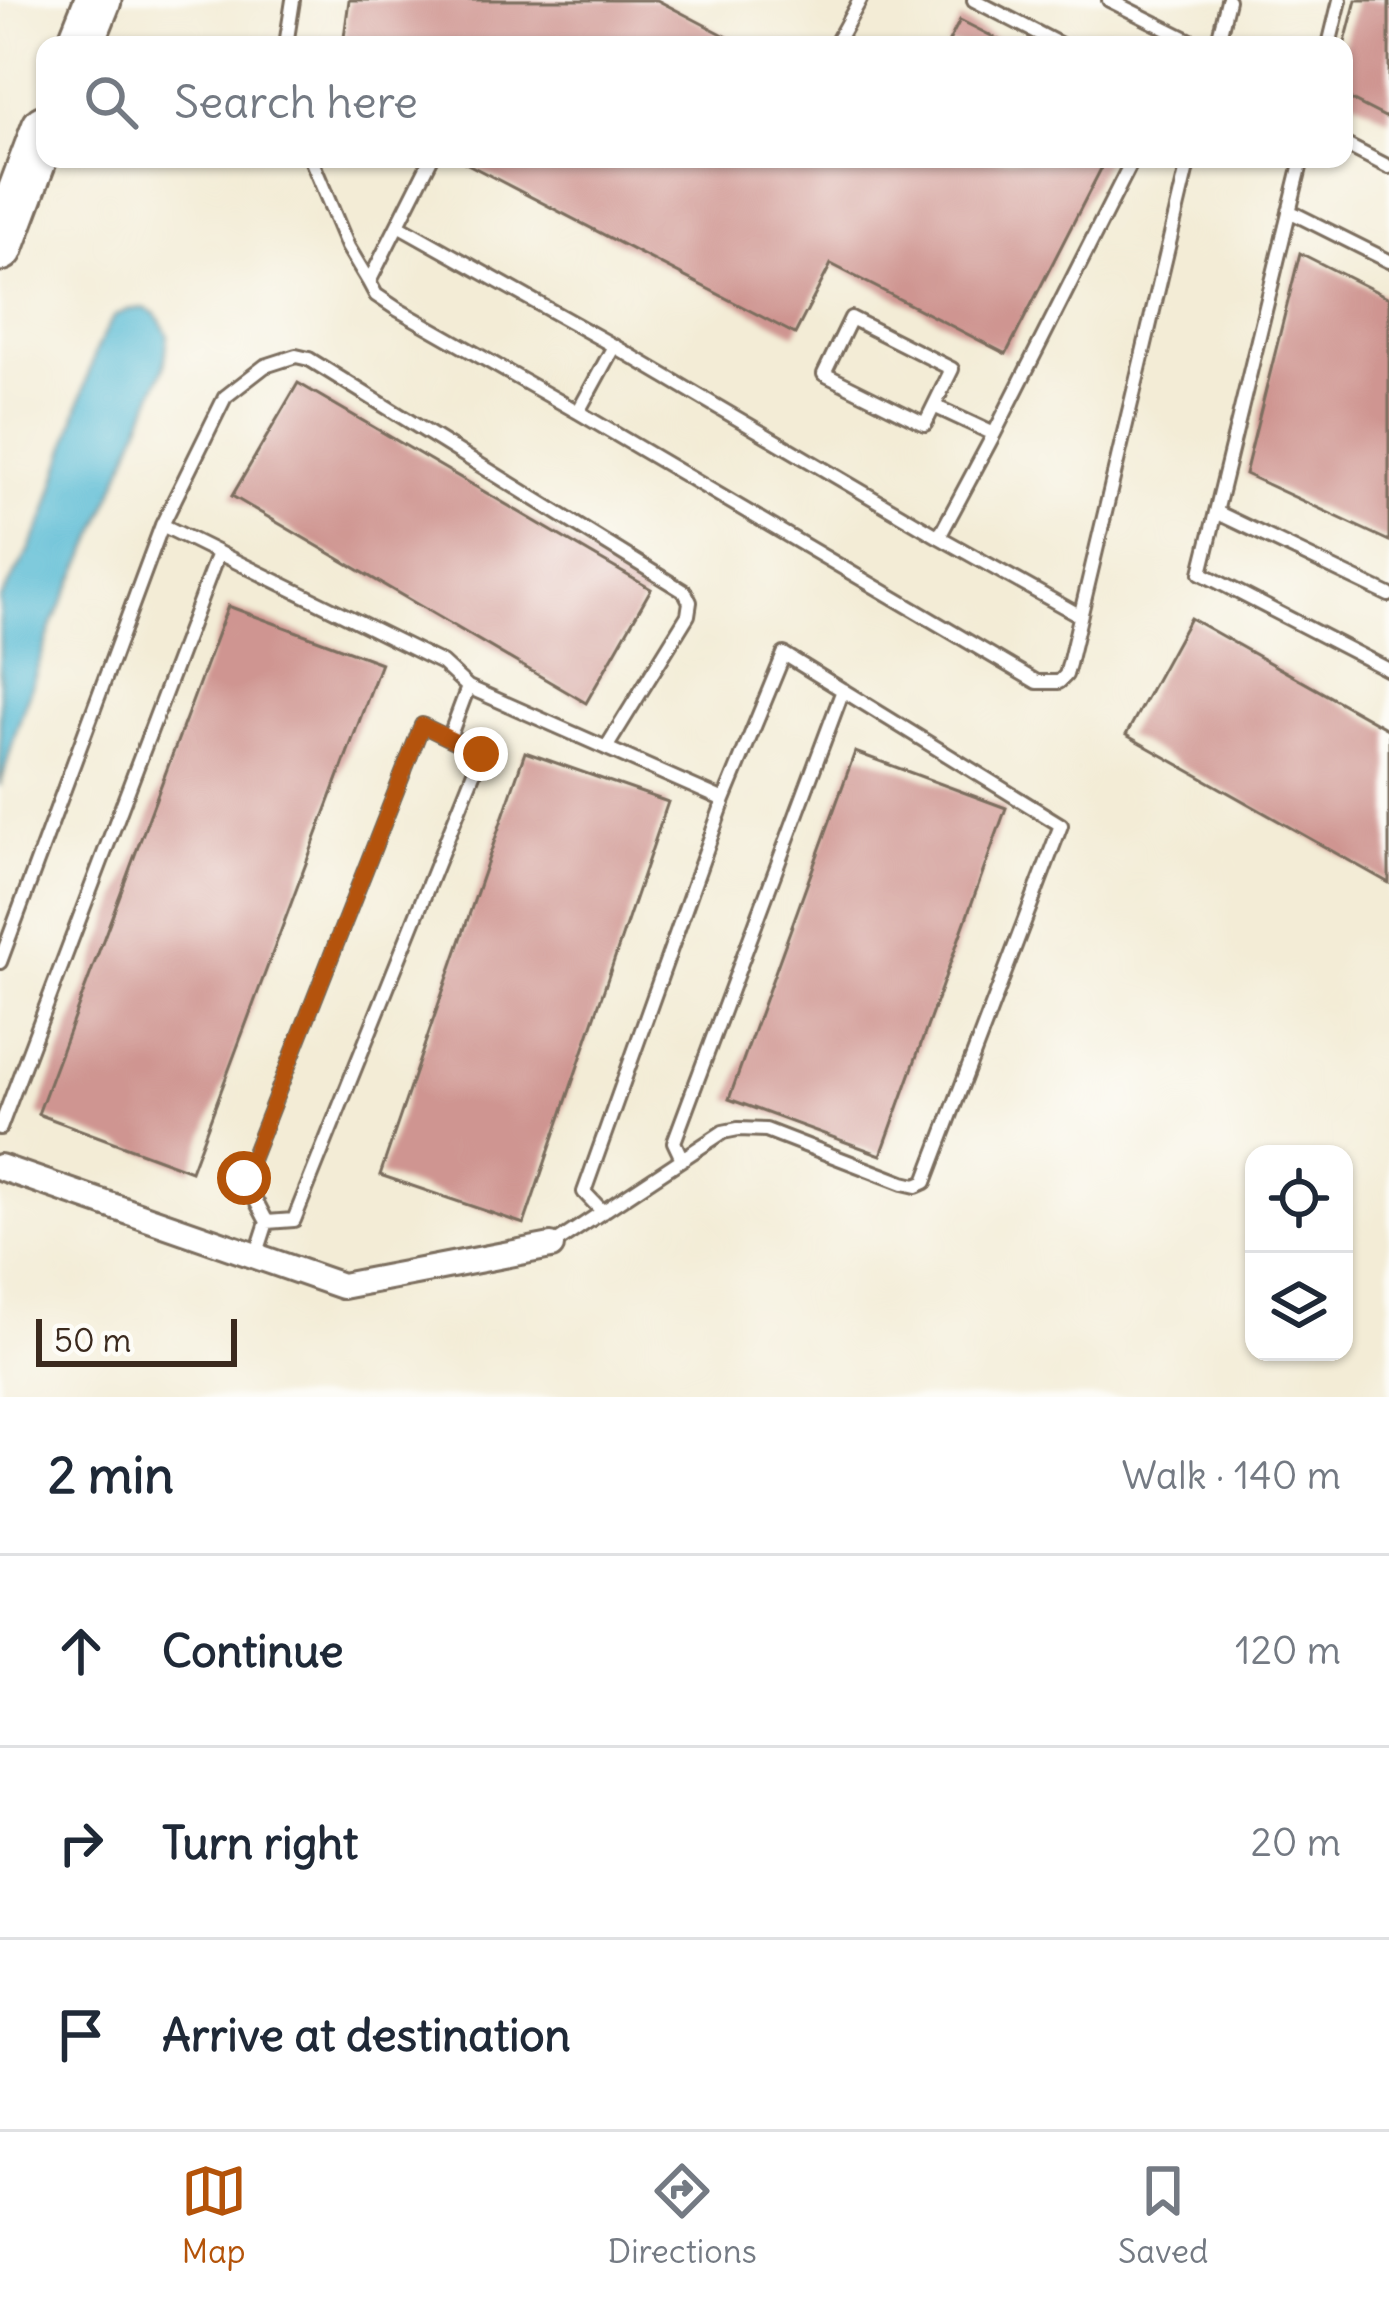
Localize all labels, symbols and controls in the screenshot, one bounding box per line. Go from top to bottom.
search box [36,36,1353,168]
icon: search [78,69,144,135]
text: Search here [174,74,418,130]
route end [454,727,508,781]
map controls [1245,1145,1353,1361]
button: locate [1245,1145,1353,1253]
route start [217,1151,271,1205]
button: layers [1245,1253,1353,1361]
scale bar [36,1313,237,1366]
text: 50 m [54,1319,131,1361]
text: 2 min [48,1443,174,1507]
text: Walk · 140 m [1122,1451,1341,1500]
icon: ahead [48,1618,114,1684]
text: Continue [162,1623,344,1679]
text: 120 m [1235,1626,1341,1675]
icon: right [48,1810,114,1876]
text: Turn right [162,1815,358,1871]
text: 20 m [1250,1818,1341,1867]
icon: arrive [48,2002,114,2068]
text: Arrive at destination [162,2007,571,2063]
tab: Map [181,2158,247,2272]
tab: Directions [608,2158,757,2272]
tab: Saved [1118,2158,1208,2272]

